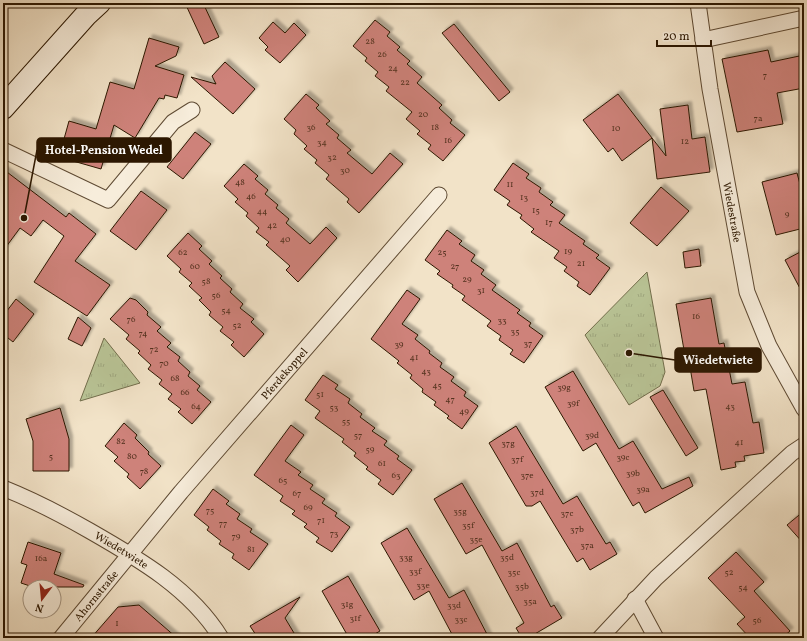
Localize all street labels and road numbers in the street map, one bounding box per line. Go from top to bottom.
street label: Wiedestraße [718,181,744,244]
street label: Pferdekoppel [258,345,312,404]
street label: Wiedetwiete [91,529,151,573]
street label: Ahornstraße [72,568,123,625]

